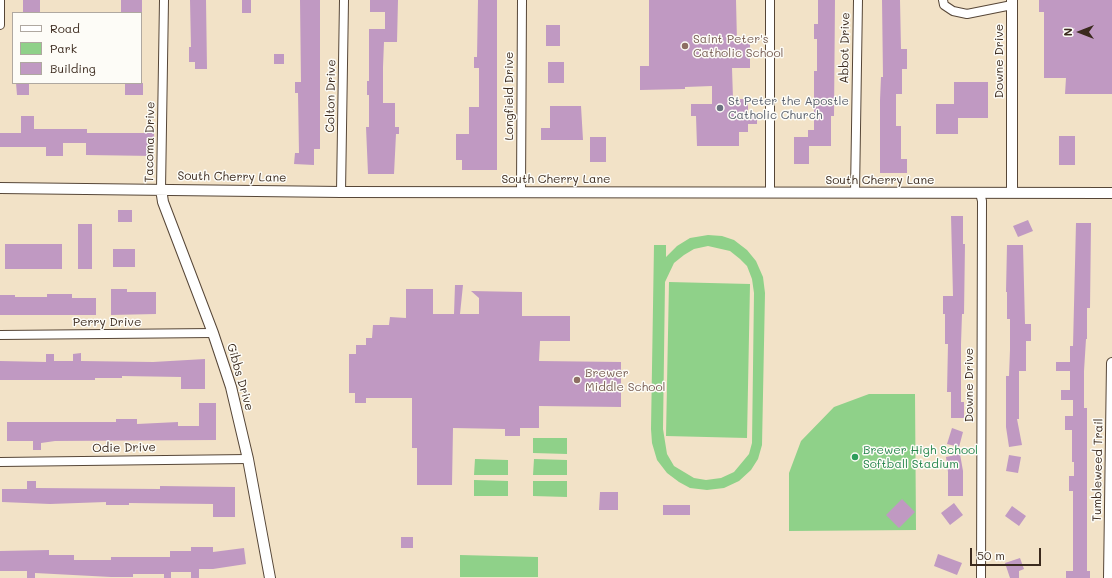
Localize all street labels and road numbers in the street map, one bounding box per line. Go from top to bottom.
street label: Abbot Drive [837,12,853,84]
street label: Downe Drive [992,24,1006,98]
street label: Longfield Drive [502,52,516,140]
street label: Colton Drive [323,59,339,133]
street label: Tacoma Drive [142,101,158,183]
street label: South Cherry Lane [177,169,287,185]
street label: South Cherry Lane [501,172,611,186]
street label: South Cherry Lane [825,173,935,187]
street label: Perry Drive [73,315,141,329]
street label: Gibbs Drive [224,342,256,412]
street label: Downe Drive [962,348,976,422]
street label: Tumbleweed Trail [1090,418,1106,522]
street label: Odie Drive [92,440,156,456]

